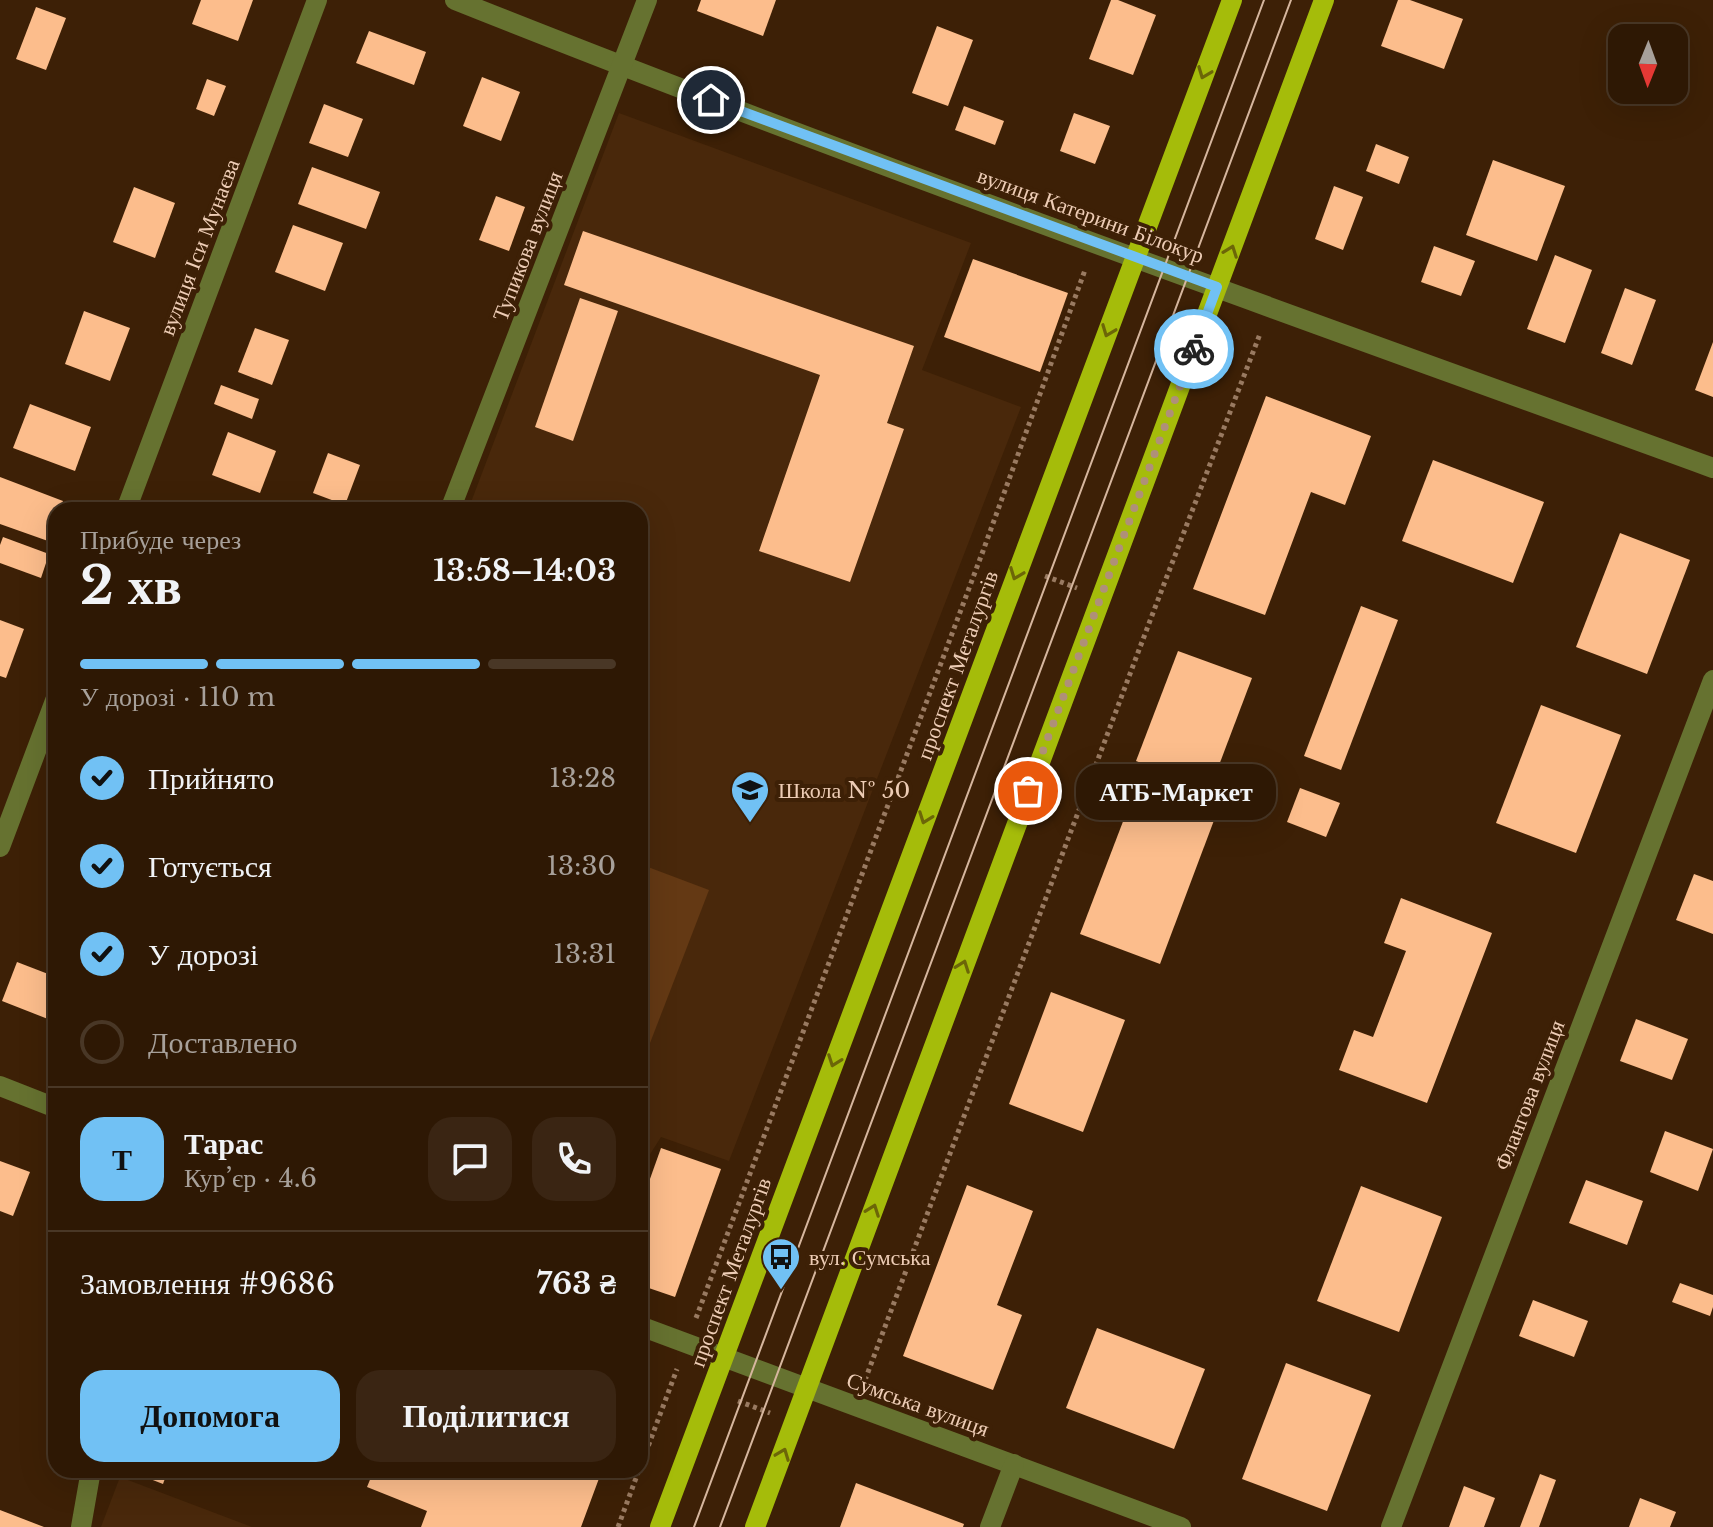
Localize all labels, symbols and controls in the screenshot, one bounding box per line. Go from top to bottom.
north arrow [1608,24,1688,104]
map controls [1608,24,1688,104]
one-way arrow [1198,65,1214,79]
pin [677,66,745,134]
icon: home [689,78,733,122]
street label: вулиця Іси Мунаєва [153,155,246,339]
street label: вулиця Катерини Білокур [974,162,1208,269]
street label: Тупикова вулиця [487,168,568,325]
one-way arrow [1221,245,1238,259]
courier [1154,309,1234,389]
one-way arrow [1101,323,1118,337]
icon: bike [1172,327,1216,371]
text: Прибуде через [80,524,241,556]
text: 13:58–14:03 [433,552,616,589]
text: 2 хв [80,554,182,618]
one-way arrow [1009,566,1026,580]
street label: проспект Металургів [911,567,1004,763]
text: У дорозі · 110 m [80,681,275,713]
icon: check [80,756,124,800]
pin [994,757,1062,825]
text: Прийнято [148,760,274,797]
text: 13:28 [549,762,616,794]
callout: АТБ-Маркет [1076,763,1276,819]
school or university icon: Школа № 50 [729,769,771,824]
icon: bag [1006,769,1050,813]
text: АТБ-Маркет [1099,776,1253,808]
place label: Школа № 50 [778,777,910,804]
one-way arrow [918,810,935,824]
icon: check [80,844,124,888]
text: Готується [148,848,272,885]
text: 13:30 [546,850,616,882]
icon: check [80,932,124,976]
text: У дорозі [148,936,258,973]
text: 13:31 [553,938,616,970]
one-way arrow [954,960,970,974]
street label: Флангова вулиця [1488,1016,1571,1174]
text: Доставлено [148,1024,297,1061]
one-way arrow [827,1054,844,1068]
button: chat [428,1117,512,1201]
button: phone [532,1117,616,1201]
text: Тарас [184,1125,263,1162]
text: Т [112,1141,132,1178]
text: Кур’єр · 4.6 [184,1162,317,1194]
street label: проспект Металургів [684,1174,777,1370]
one-way arrow [863,1204,880,1218]
bus stop icon: вул. Сумська [760,1236,802,1291]
place label: вул. Сумська [809,1244,931,1271]
text: Замовлення #9686 [80,1265,335,1302]
text: 763 ₴ [537,1265,616,1302]
street label: Сумська вулиця [843,1366,993,1443]
button: Допомога [80,1370,340,1462]
button: Поділитися [356,1370,616,1462]
one-way arrow [773,1448,790,1462]

